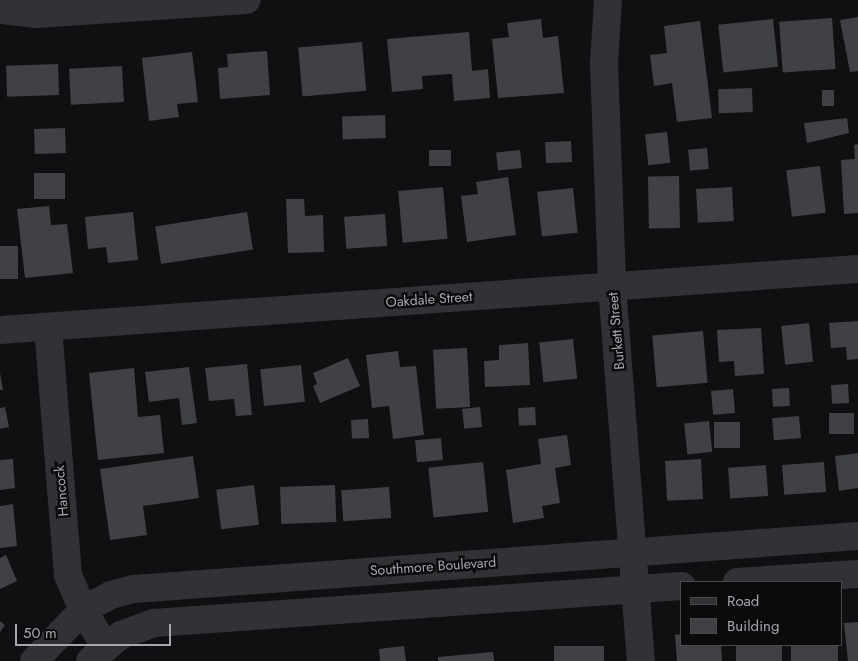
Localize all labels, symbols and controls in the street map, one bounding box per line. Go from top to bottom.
street label: Oakdale Street [385,288,473,310]
street label: Burkett Street [604,292,628,370]
street label: Hancock [50,465,72,517]
street label: Southmore Boulevard [369,553,497,579]
legend [680,581,843,646]
text: Road [727,590,759,612]
scale bar [18,614,174,646]
text: Building [727,615,779,637]
text: 50 m [23,622,57,644]

